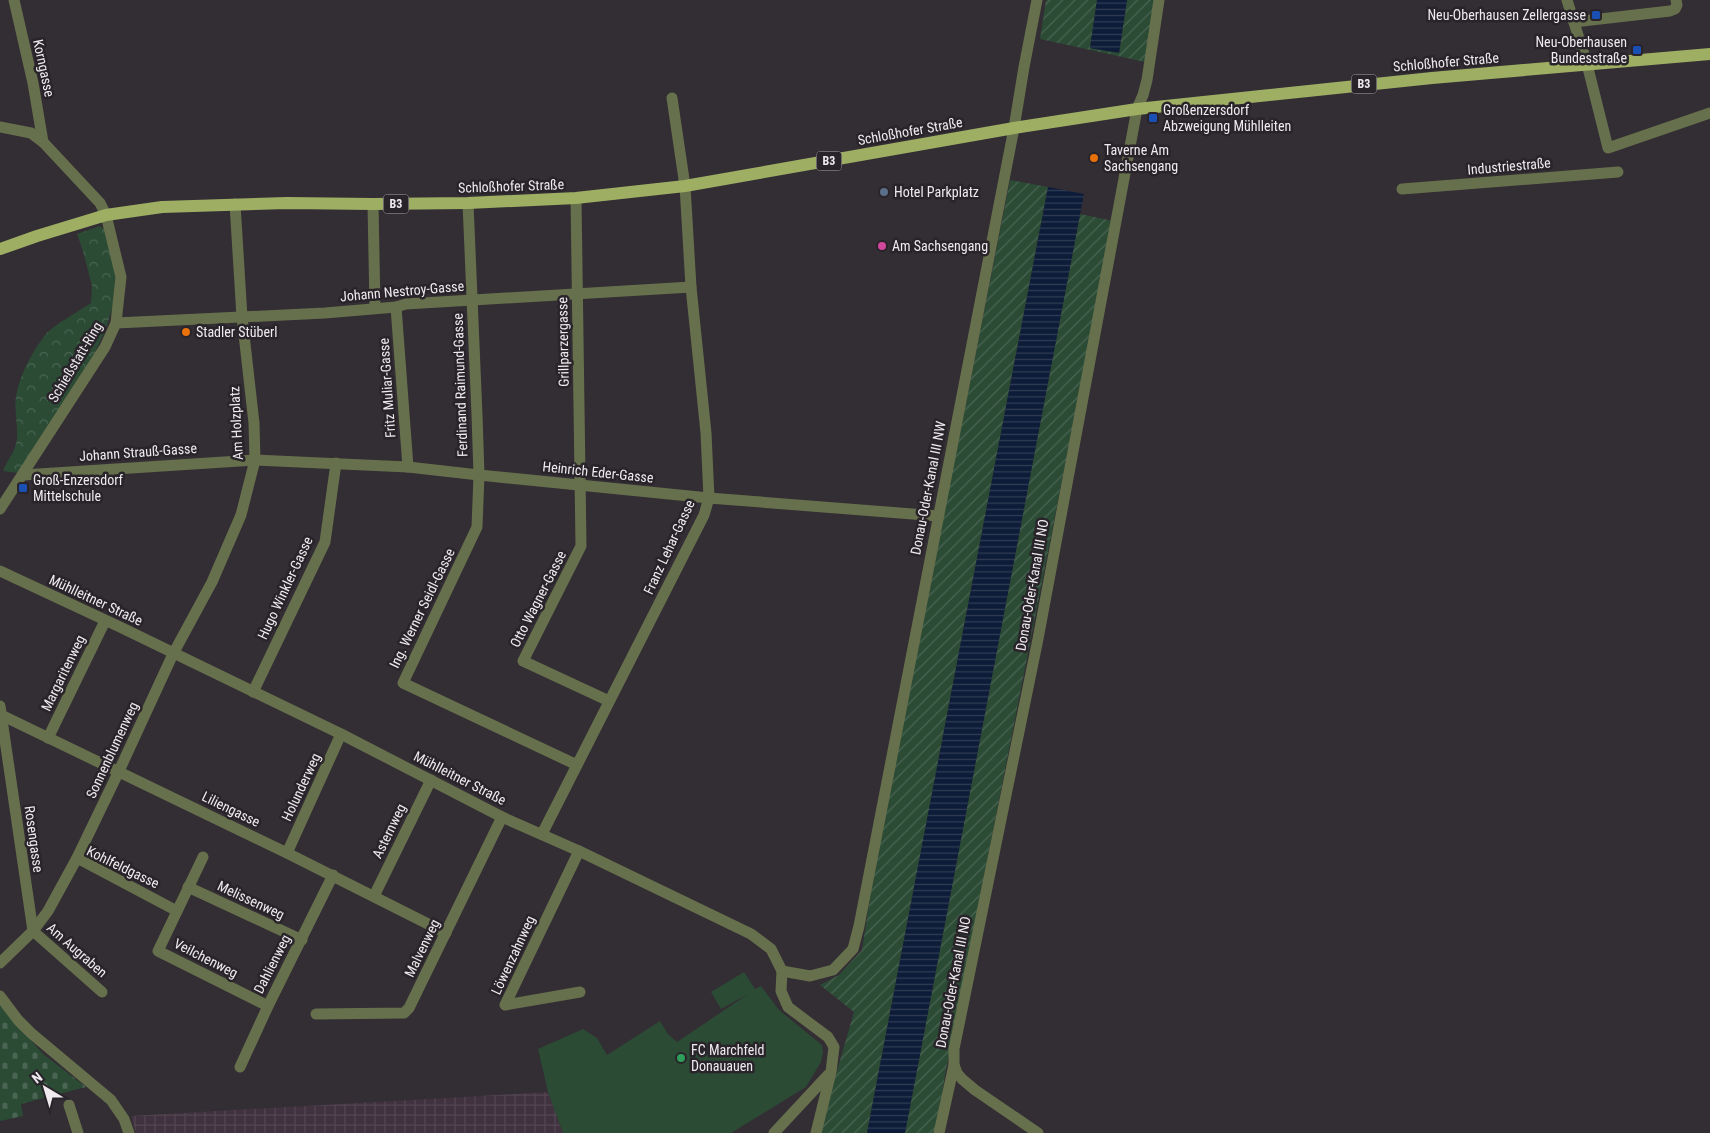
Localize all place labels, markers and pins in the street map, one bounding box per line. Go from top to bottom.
place label: Neu-Oberhausen Zellergasse [1427,7,1586,23]
marker: Neu-Oberhausen Zellergasse [1590,9,1602,21]
place label: Neu-Oberhausen Bundesstraße [1535,34,1627,66]
marker: Neu-Oberhausen Bundesstraße [1631,44,1643,56]
place label: Großenzersdorf Abzweigung Mühlleiten [1163,102,1291,134]
marker: Großenzersdorf Abzweigung Mühlleiten [1147,112,1159,124]
place label: Taverne Am Sachsengang [1104,142,1178,174]
marker: Taverne Am Sachsengang [1088,152,1100,164]
place label: Hotel Parkplatz [894,184,979,200]
marker: Hotel Parkplatz [878,186,890,198]
place label: Am Sachsengang [892,238,988,254]
marker: Am Sachsengang [876,240,888,252]
place label: Stadler Stüberl [196,324,277,340]
marker: Stadler Stüberl [180,326,192,338]
place label: Groß-Enzersdorf Mittelschule [33,472,124,504]
marker: Groß-Enzersdorf Mittelschule [17,482,29,494]
place label: FC Marchfeld Donauauen [691,1042,765,1074]
marker: FC Marchfeld Donauauen [675,1052,687,1064]

